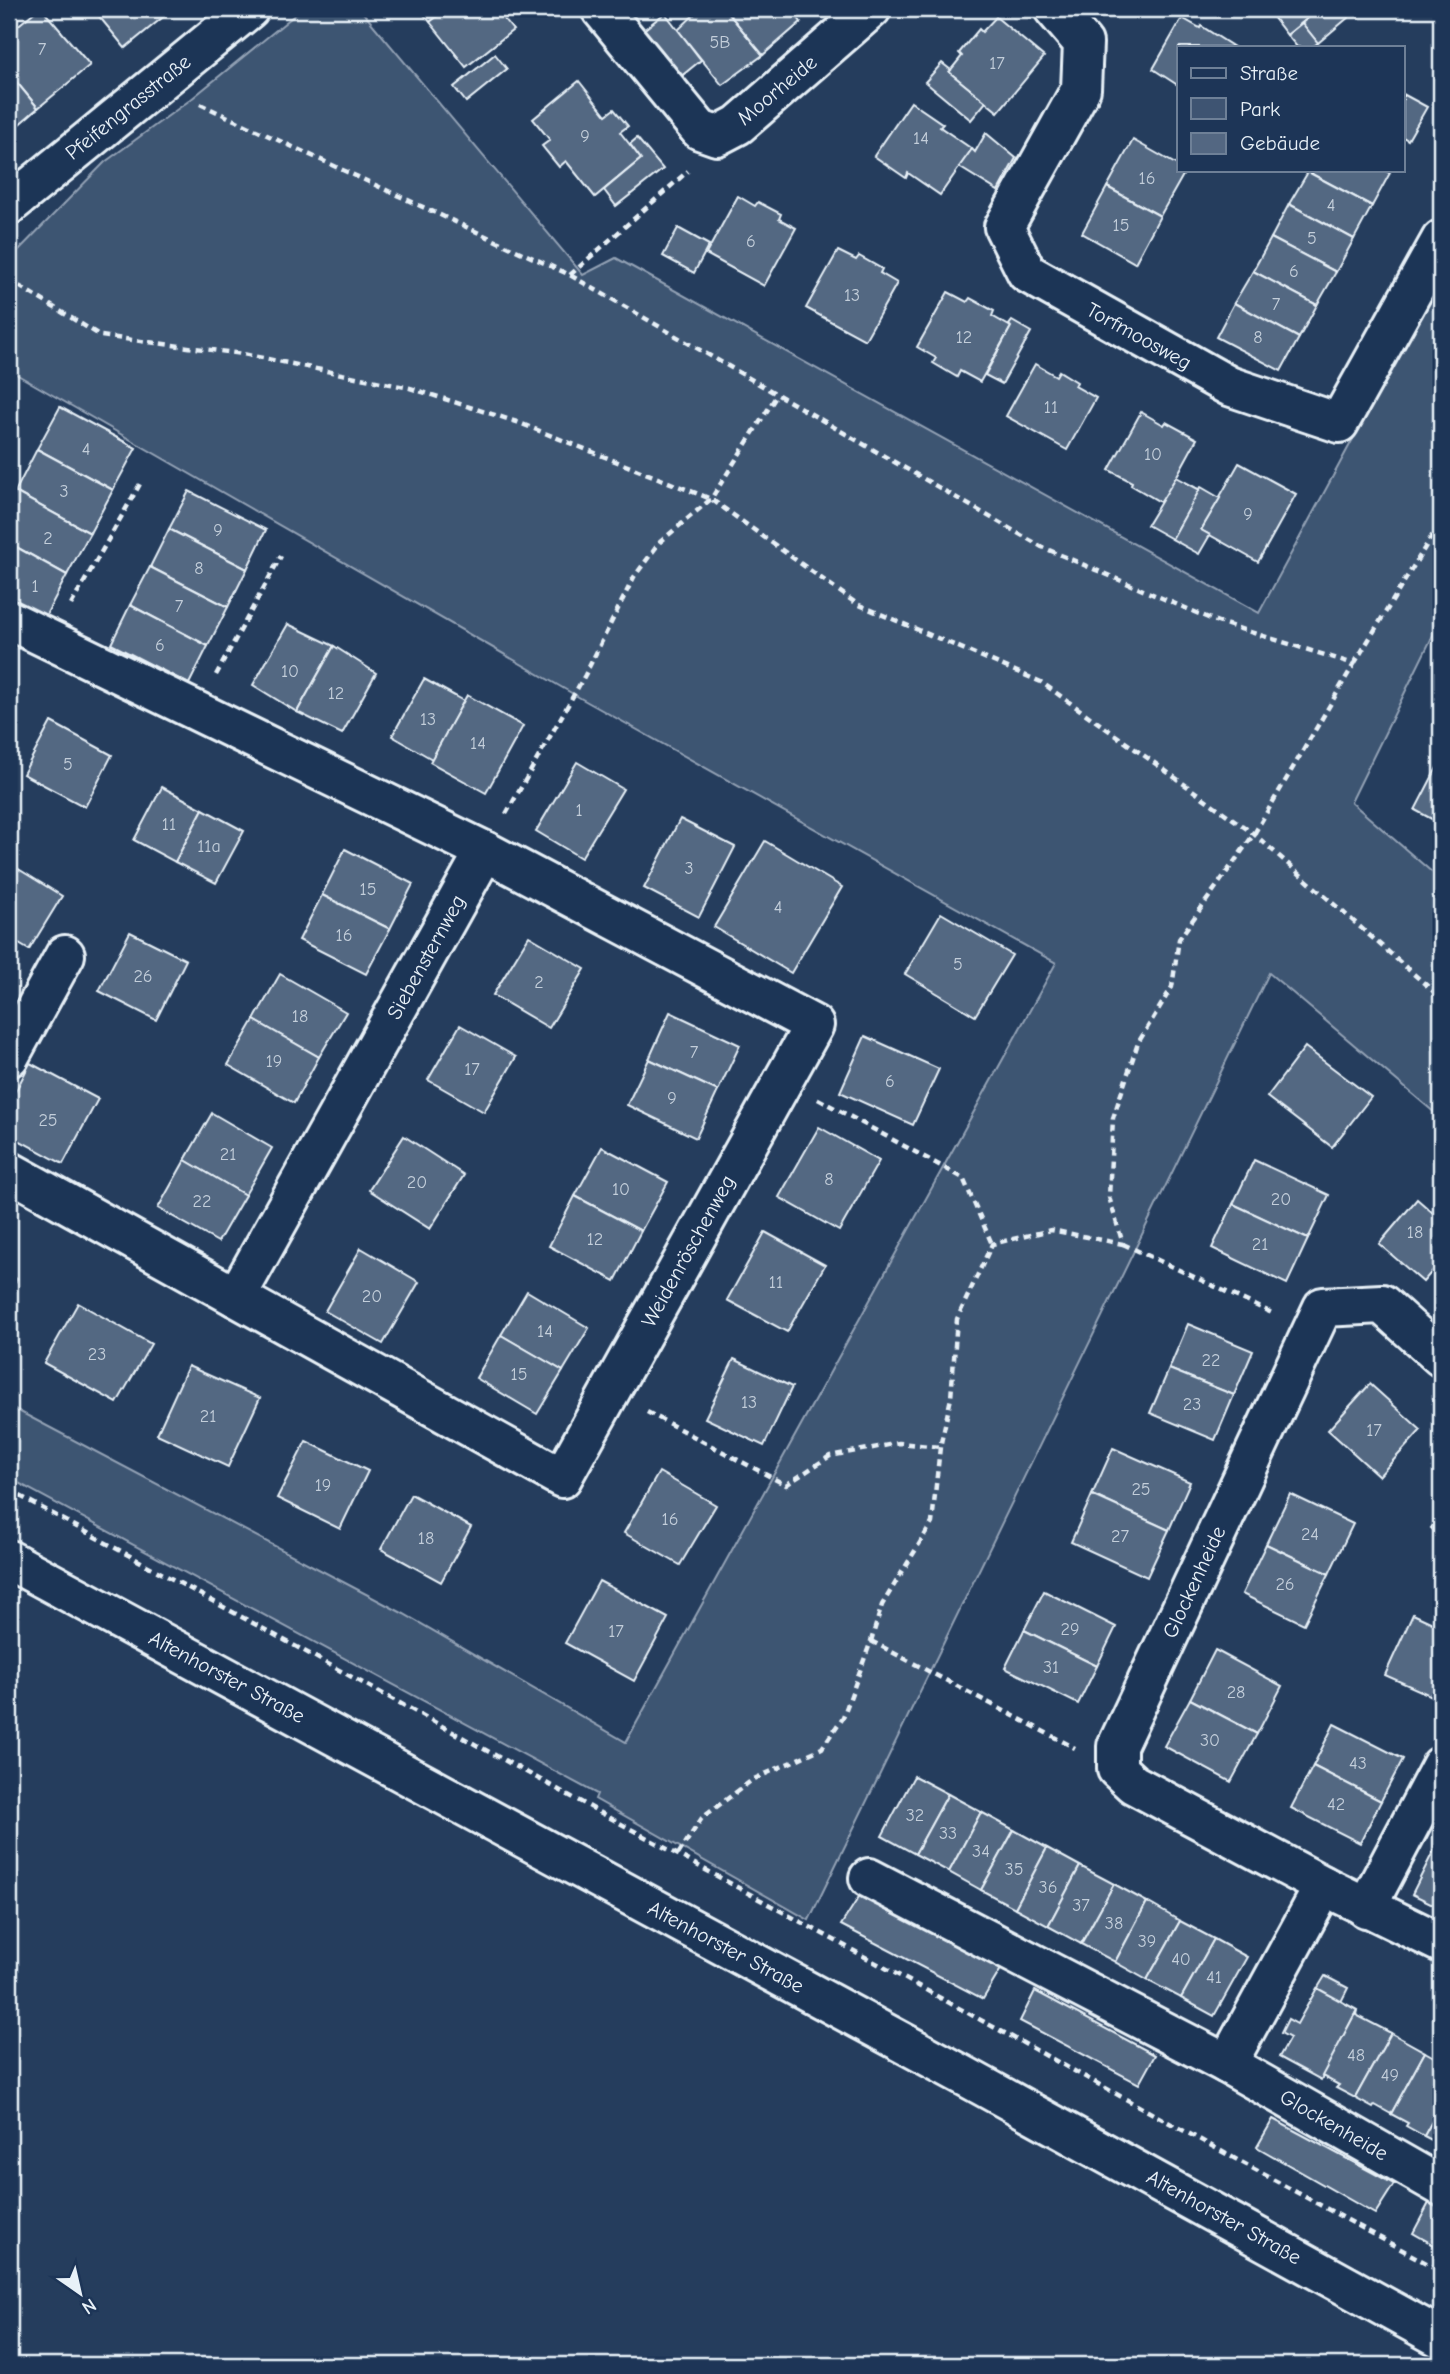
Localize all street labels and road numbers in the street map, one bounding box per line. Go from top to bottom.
street label: Pfeifengrasstraße [61,49,195,165]
street label: Moorheide [732,50,822,130]
street label: Torfmoosweg [1082,297,1196,375]
street label: Siebensternweg [382,891,470,1023]
street label: Weidenröschenweg [636,1171,740,1331]
street label: Glockenheide [1158,1522,1230,1642]
street label: Altenhorster Straße [145,1626,309,1728]
street label: Altenhorster Straße [644,1896,808,1998]
street label: Glockenheide [1276,2084,1392,2166]
street label: Altenhorster Straße [1143,2165,1305,2269]

